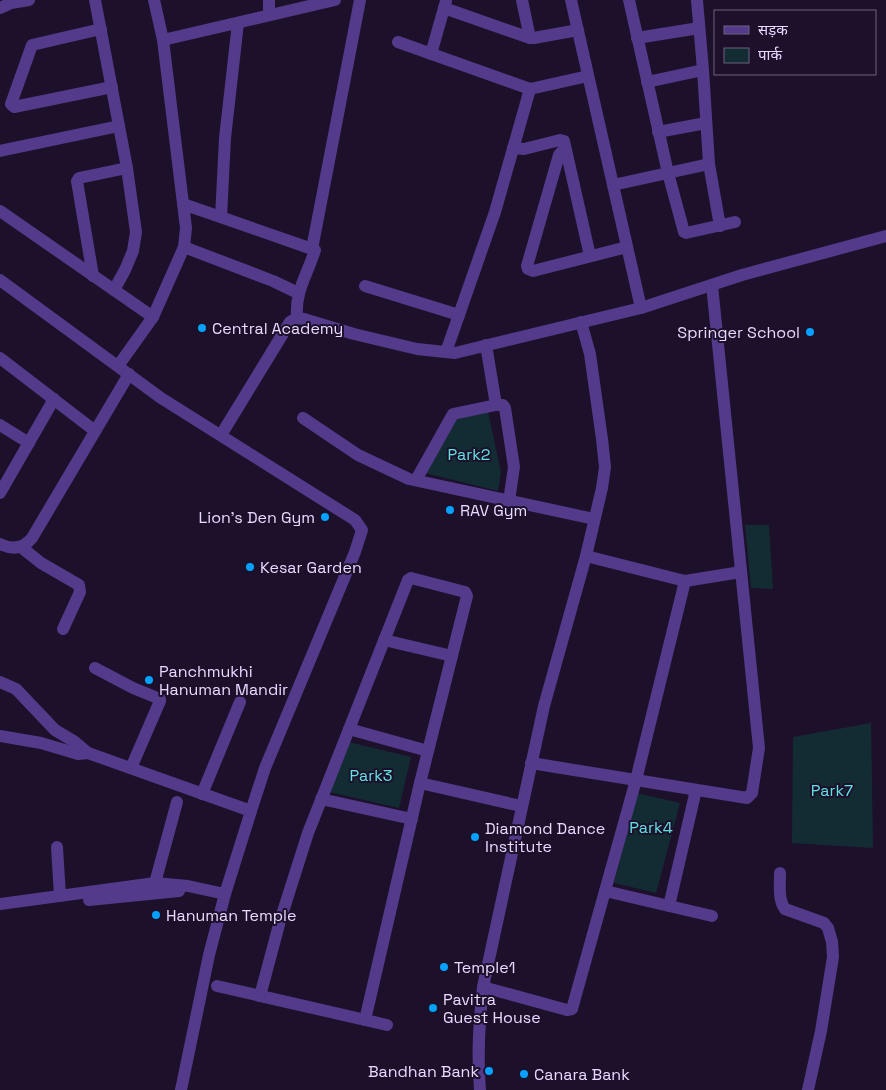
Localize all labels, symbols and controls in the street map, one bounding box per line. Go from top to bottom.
legend [714,10,876,75]
text: सड़क [758,20,788,39]
text: पार्क [758,45,782,64]
place label: Central Academy [212,318,343,339]
marker: Central Academy [196,322,208,334]
place label: Springer School [677,322,800,343]
marker: Springer School [804,326,816,338]
park label: Park2 [448,444,490,465]
place label: RAV Gym [460,500,527,521]
marker: RAV Gym [444,504,456,516]
place label: Lion's Den Gym [199,507,315,528]
marker: Lion's Den Gym [319,511,331,523]
place label: Kesar Garden [260,557,362,578]
marker: Kesar Garden [244,561,256,573]
place label: Panchmukhi Hanuman Mandir [159,661,288,700]
marker: Panchmukhi Hanuman Mandir [143,674,155,686]
park label: Park3 [350,765,392,786]
park label: Park7 [811,780,853,801]
park label: Park4 [629,817,673,838]
place label: Diamond Dance Institute [485,818,605,857]
marker: Diamond Dance Institute [469,831,481,843]
place label: Hanuman Temple [166,905,296,926]
marker: Hanuman Temple [150,909,162,921]
place label: Temple1 [454,957,515,978]
marker: Temple1 [438,961,450,973]
place label: Pavitra Guest House [443,989,541,1028]
marker: Pavitra Guest House [427,1002,439,1014]
place label: Bandhan Bank [368,1061,479,1082]
place label: Canara Bank [534,1064,630,1085]
marker: Bandhan Bank [483,1065,495,1077]
marker: Canara Bank [518,1068,530,1080]

